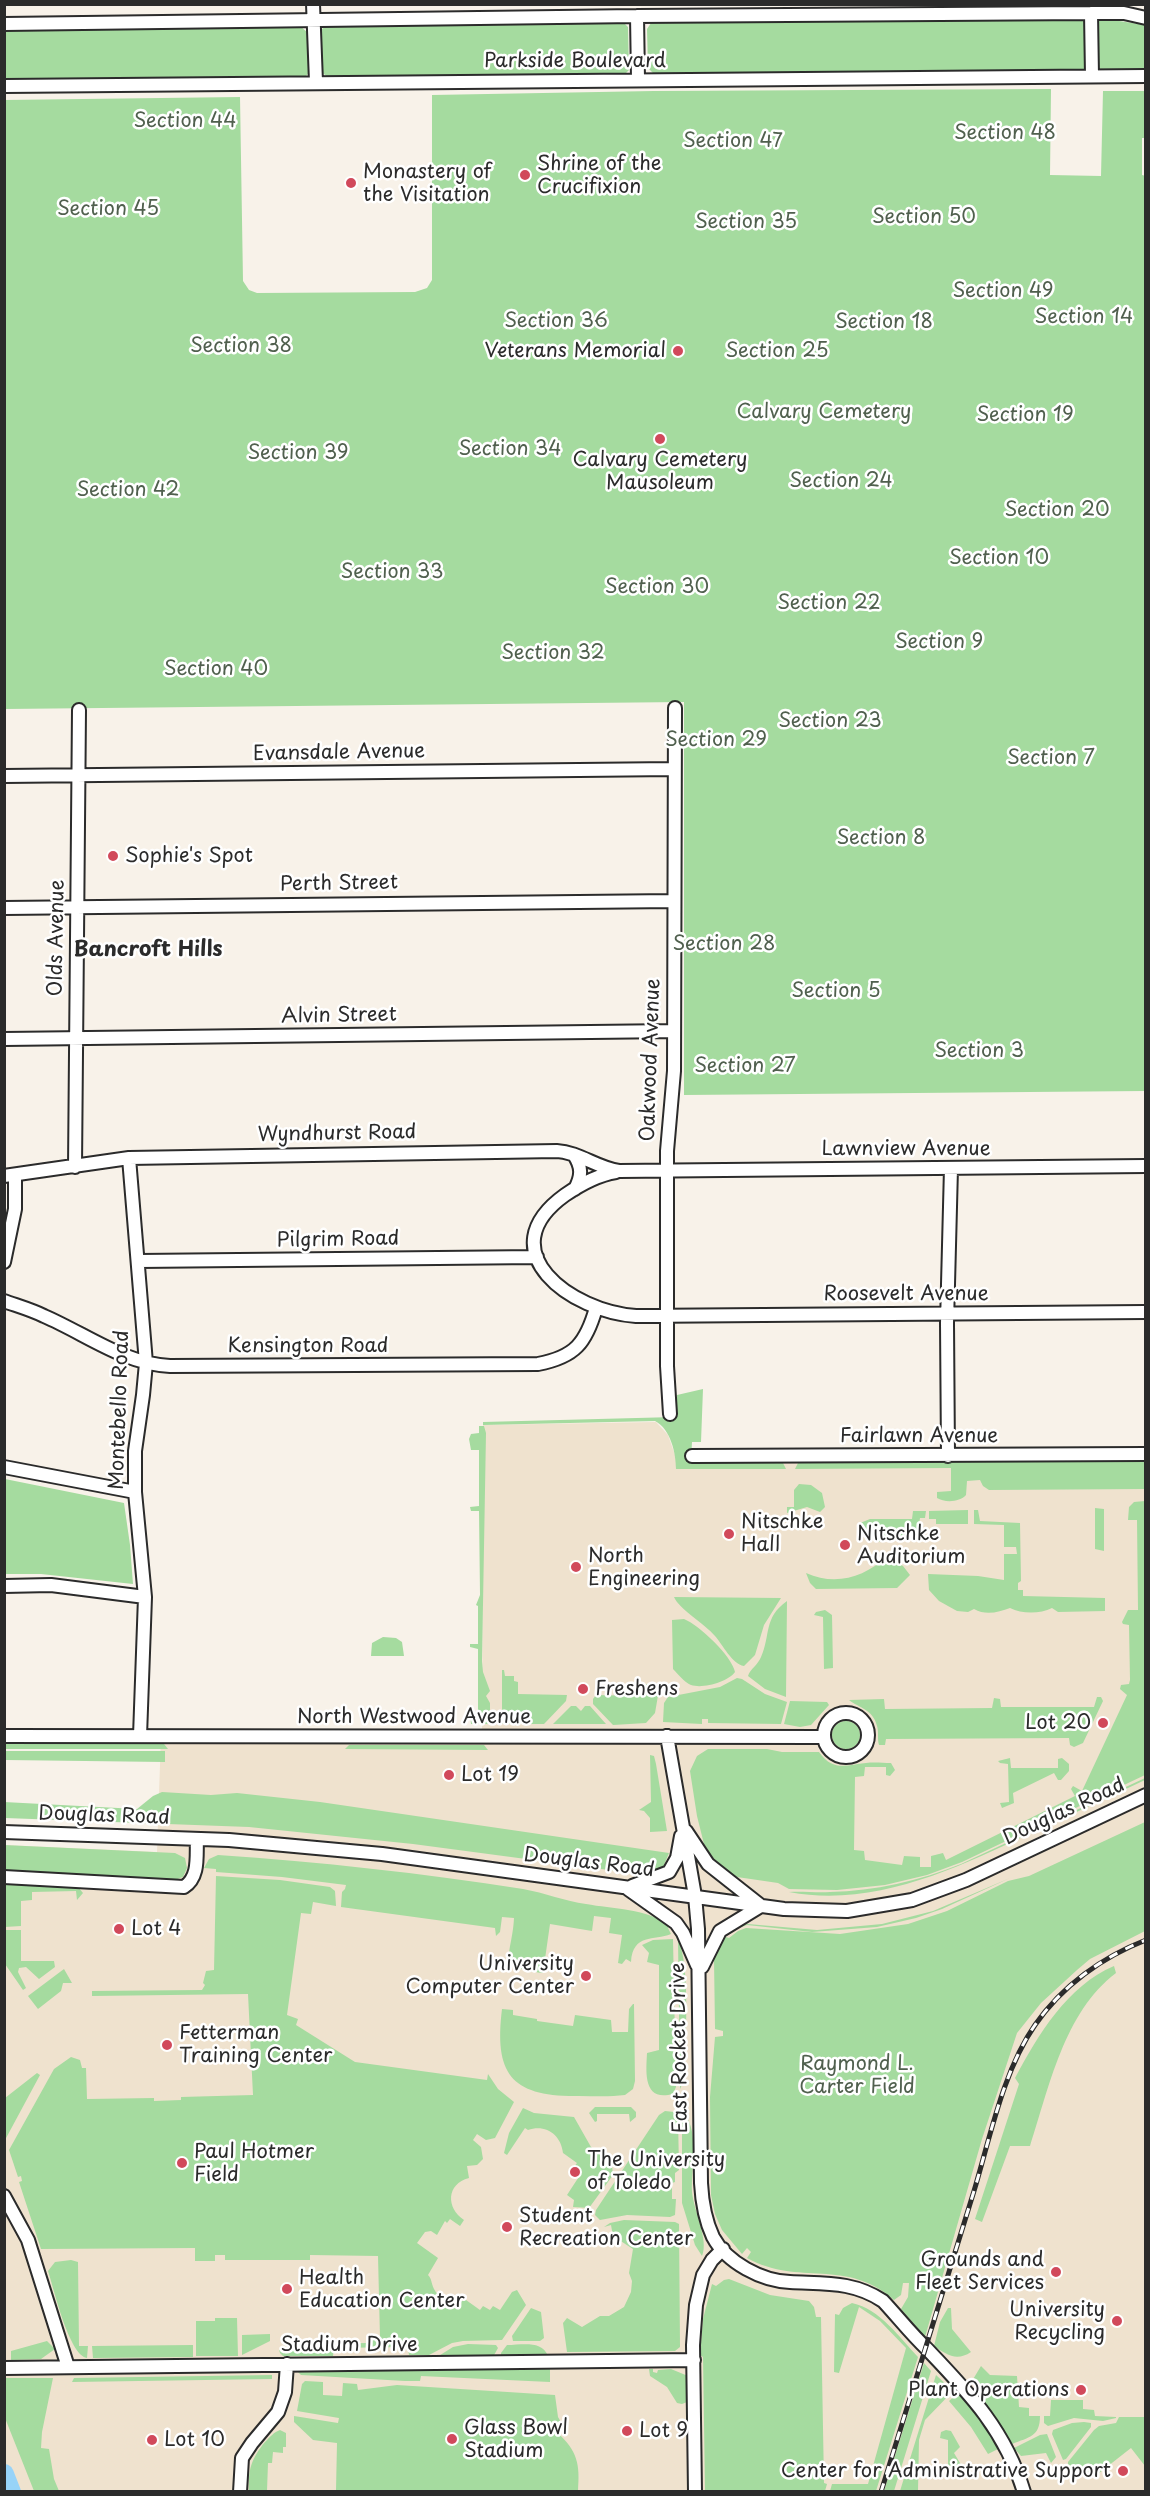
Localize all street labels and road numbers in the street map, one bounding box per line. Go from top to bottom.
street label: Parkside Boulevard [484,49,666,73]
street label: Evansdale Avenue [253,739,425,767]
street label: Perth Street [280,871,398,897]
street label: Olds Avenue [44,879,70,997]
street label: Oakwood Avenue [636,978,666,1142]
street label: Alvin Street [281,1003,397,1029]
street label: Wyndhurst Road [258,1121,416,1147]
street label: Lawnview Avenue [821,1137,991,1161]
street label: Pilgrim Road [277,1227,399,1253]
street label: Roosevelt Avenue [823,1282,989,1306]
street label: Montebello Road [105,1330,135,1490]
street label: Kensington Road [227,1334,389,1358]
street label: Fairlawn Avenue [840,1424,998,1448]
street label: North Westwood Avenue [297,1705,531,1729]
street label: Douglas Road [999,1773,1129,1851]
street label: Douglas Road [38,1802,170,1830]
street label: Douglas Road [522,1843,656,1883]
street label: East Rocket Drive [667,1962,693,2134]
street label: Stadium Drive [280,2333,418,2357]

